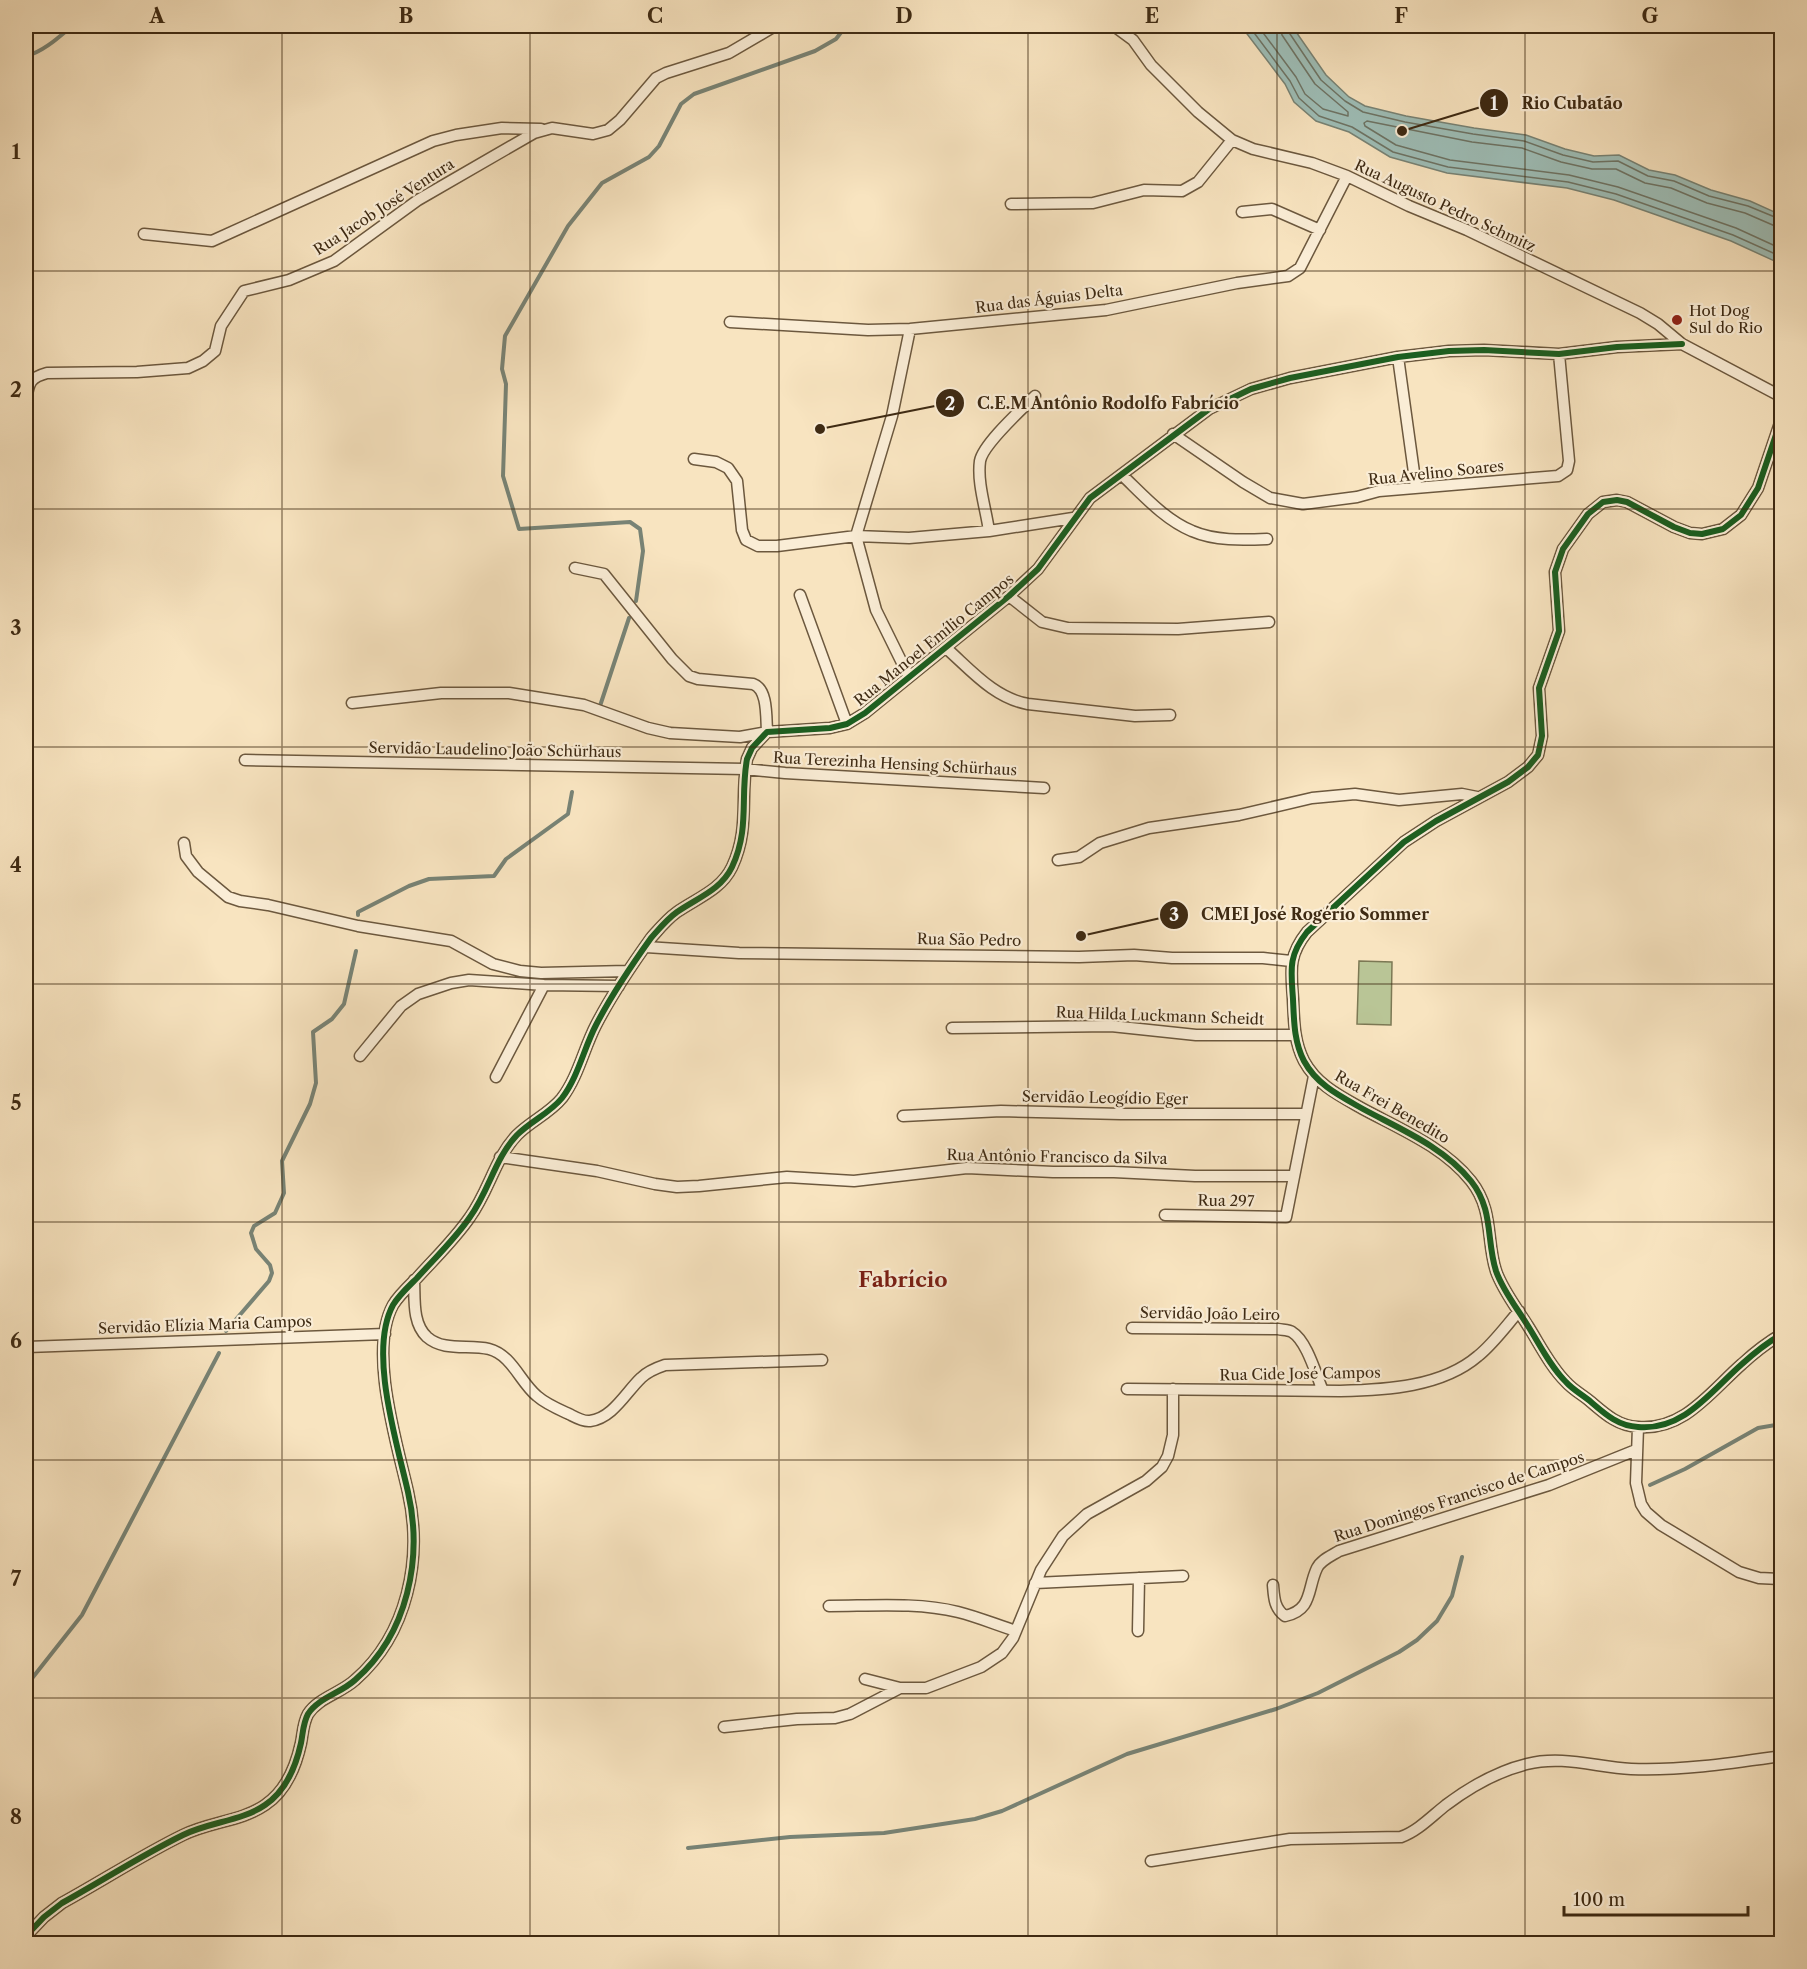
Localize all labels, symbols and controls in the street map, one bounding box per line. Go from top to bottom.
text: A [148,4,165,28]
text: B [399,4,414,28]
text: C [647,4,663,28]
text: D [895,4,913,28]
text: E [1145,4,1159,28]
text: F [1394,4,1408,28]
text: G [1642,4,1659,28]
callout: Rio Cubatão [1479,86,1635,120]
text: 1 [1490,93,1498,115]
text: Rio Cubatão [1521,93,1623,113]
text: 1 [12,140,21,164]
street label: Rua Jacob José Ventura [310,154,458,259]
street label: Rua Augusto Pedro Schmitz [1352,155,1539,256]
street label: Rua das Águias Delta [974,280,1124,317]
place label: Hot Dog Sul do Rio [1689,301,1763,337]
marker: Hot Dog Sul do Rio [1670,313,1684,327]
text: 2 [10,378,22,402]
callout: C.E.M Antônio Rodolfo Fabrício [935,386,1252,420]
text: 2 [945,393,955,415]
text: C.E.M Antônio Rodolfo Fabrício [977,393,1239,413]
street label: Rua Avelino Soares [1367,456,1505,489]
street label: Rua Manoel Emílio Campos [850,569,1017,710]
text: 3 [10,616,22,640]
street label: Servidão Laudelino João Schürhaus [368,738,622,761]
street label: Rua Terezinha Hensing Schürhaus [772,748,1018,779]
text: 4 [10,853,22,877]
callout: CMEI José Rogério Sommer [1159,898,1441,932]
text: 3 [1169,904,1179,926]
text: CMEI José Rogério Sommer [1201,904,1429,924]
street label: Rua São Pedro [917,929,1021,950]
street label: Rua Hilda Luckmann Scheidt [1055,1002,1265,1029]
street label: Rua Frei Benedito [1331,1066,1453,1147]
street label: Servidão Leogídio Eger [1022,1087,1189,1108]
text: 5 [10,1091,22,1115]
street label: Rua Antônio Francisco da Silva [946,1145,1168,1168]
street label: Rua 297 [1197,1191,1255,1211]
district label: Fabrício [858,1267,948,1292]
street label: Servidão João Leiro [1140,1303,1280,1324]
street label: Servidão Elízia Maria Campos [98,1311,312,1338]
text: 6 [10,1329,22,1353]
street label: Rua Cide José Campos [1219,1363,1381,1384]
street label: Rua Domingos Francisco de Campos [1331,1447,1586,1546]
text: 7 [11,1567,22,1591]
text: 8 [10,1805,22,1829]
scale bar [1564,1879,1748,1917]
text: 100 m [1573,1889,1625,1911]

